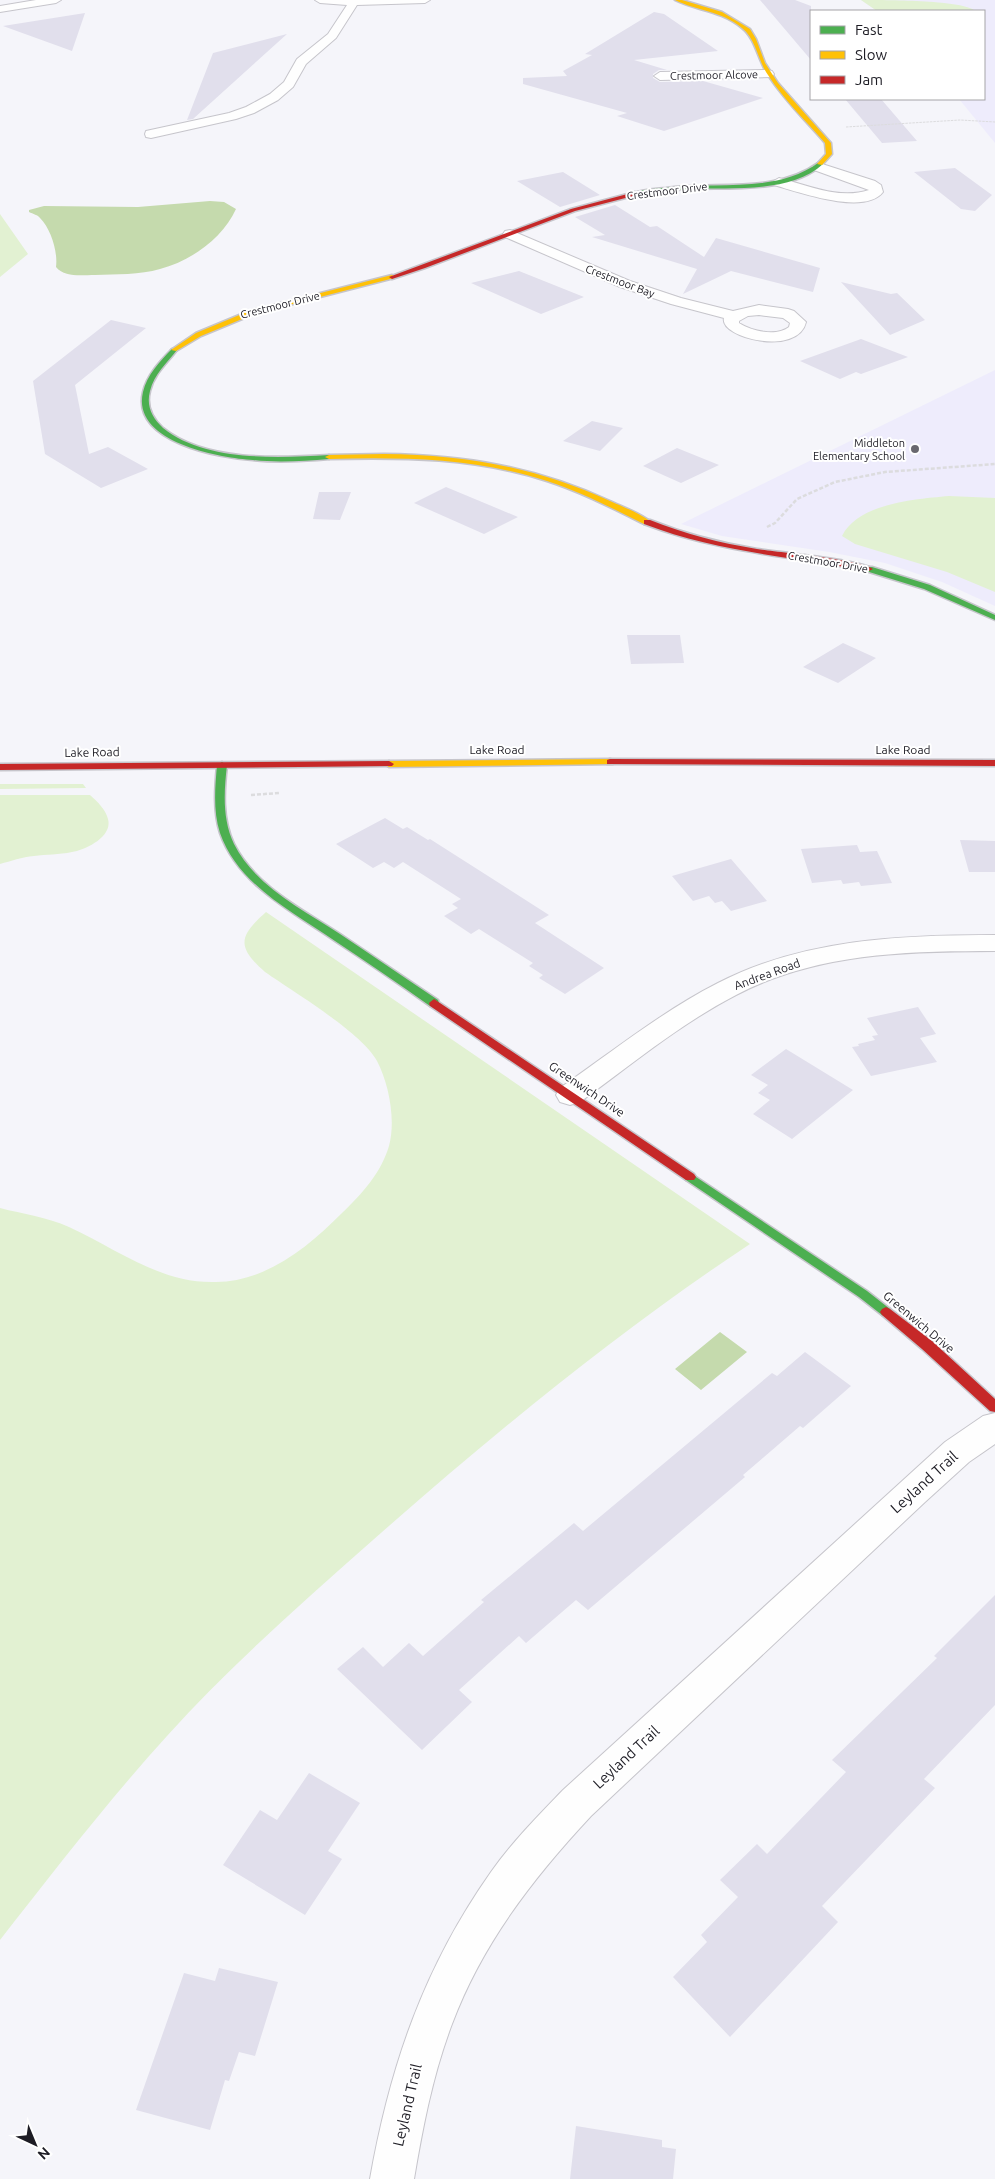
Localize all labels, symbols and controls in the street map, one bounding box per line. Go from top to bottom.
legend [810,10,985,100]
text: Fast [855,21,883,38]
text: Slow [855,46,888,63]
street label: Crestmoor Alcove [670,68,758,82]
text: Jam [855,71,883,88]
street label: Crestmoor Drive [626,180,708,202]
street label: Crestmoor Bay [584,262,657,300]
street label: Crestmoor Drive [239,289,321,321]
place label: Middleton Elementary School [813,437,905,462]
marker: Middleton Elementary School [909,443,921,455]
street label: Crestmoor Drive [787,549,869,575]
street label: Lake Road [469,743,525,756]
street label: Lake Road [875,743,931,756]
street label: Lake Road [64,745,120,759]
street label: Andrea Road [732,956,802,992]
street label: Greenwich Drive [547,1059,627,1119]
street label: Greenwich Drive [881,1289,957,1355]
street label: Leyland Trail [887,1447,961,1517]
street label: Leyland Trail [589,1722,663,1792]
street label: Leyland Trail [389,2062,425,2148]
north arrow [10,2119,60,2169]
text: N [35,2144,53,2163]

